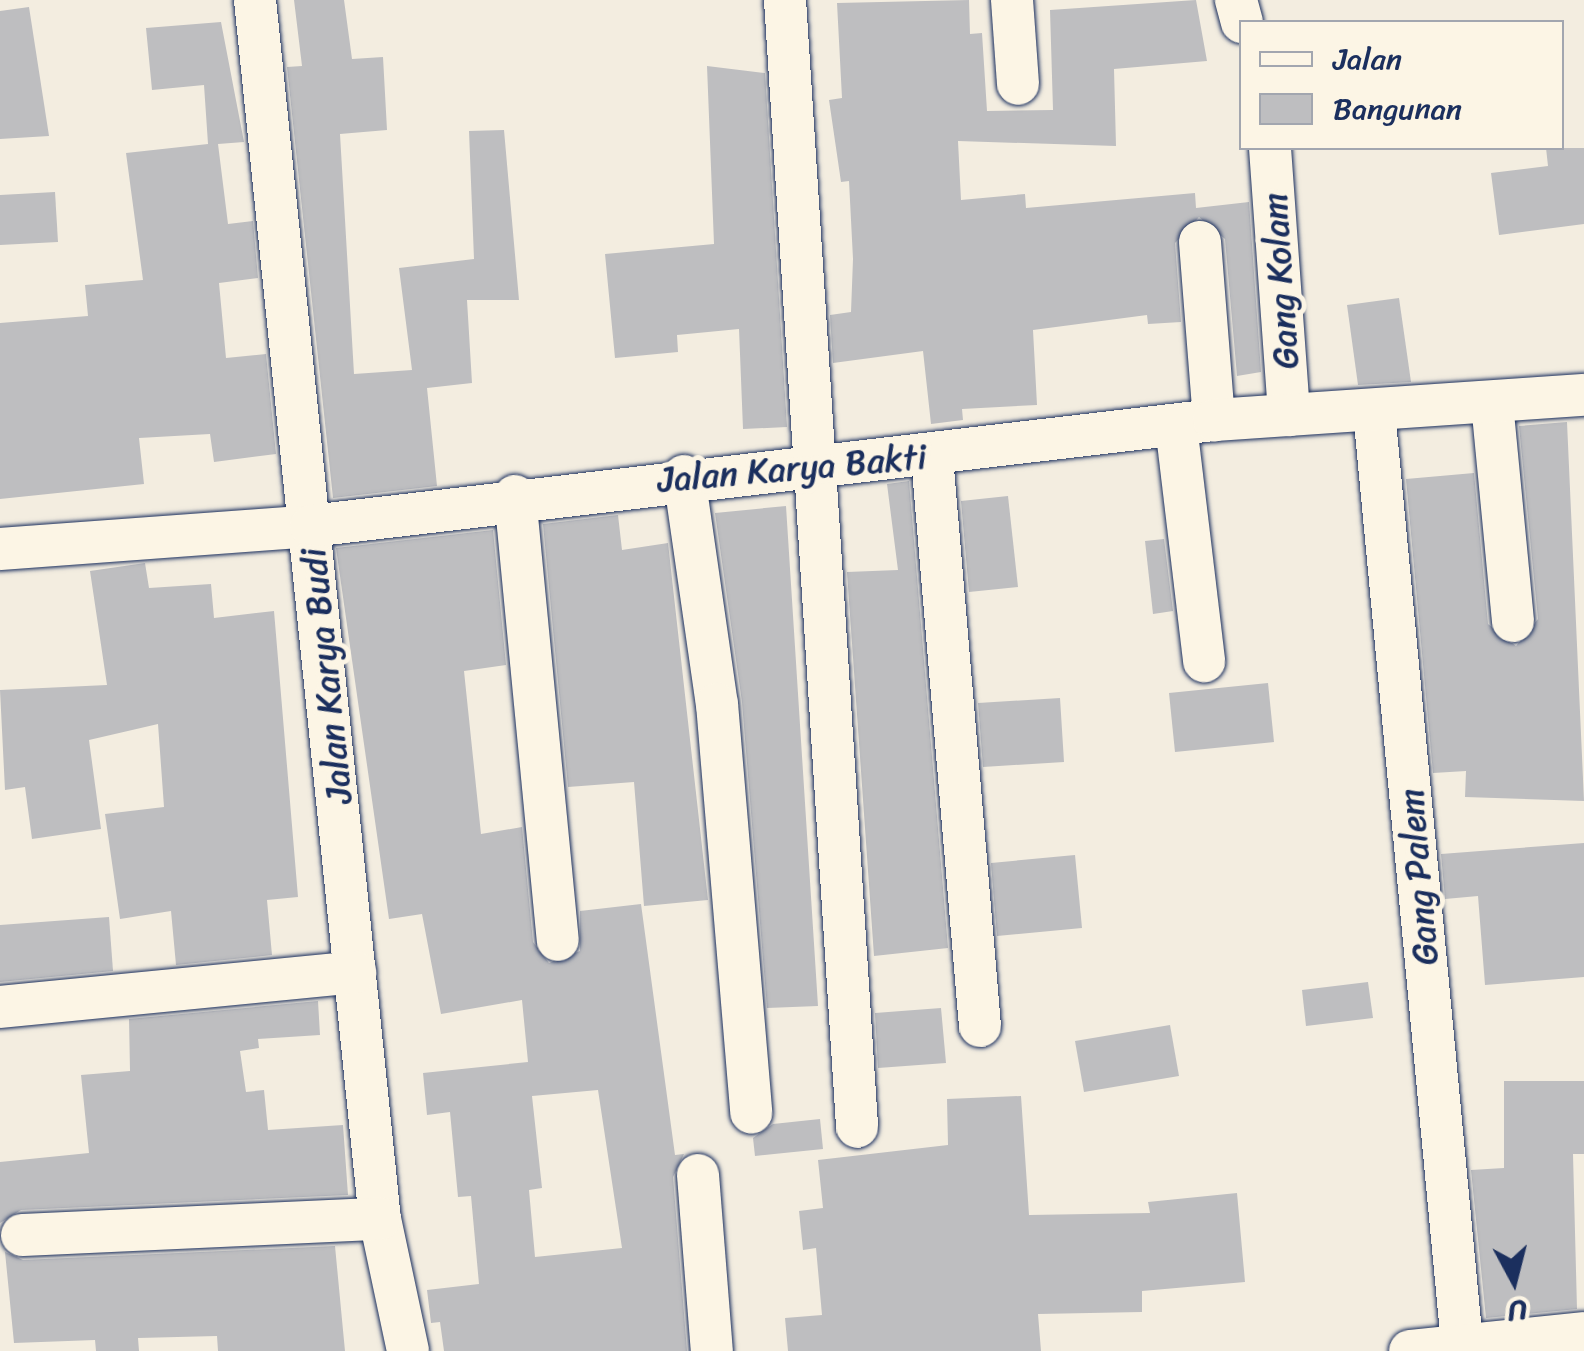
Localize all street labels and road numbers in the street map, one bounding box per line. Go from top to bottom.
street label: Gang Kolam [1253,191,1307,371]
street label: Jalan Karya Bakti [655,435,929,501]
street label: Jalan Karya Budi [292,546,360,806]
street label: Gang Palem [1389,786,1447,968]

